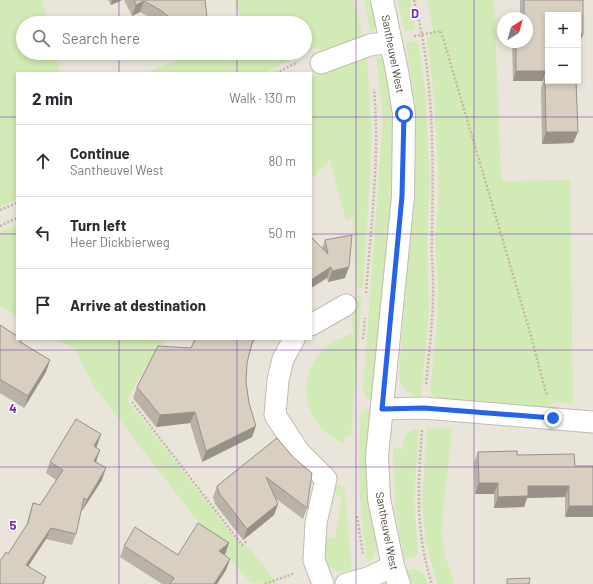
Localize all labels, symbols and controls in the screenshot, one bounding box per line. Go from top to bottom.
text: D [411,5,419,21]
north arrow [497,12,533,48]
map controls [545,12,581,84]
button: + [545,12,581,48]
street label: Santheuvel West [380,14,407,94]
search box [16,16,312,60]
icon: search [30,27,52,49]
text: Search here [62,29,140,47]
button: − [545,48,581,84]
text: 2 min [32,88,73,108]
text: Walk · 130 m [229,90,296,106]
route start [395,105,413,123]
text: Continue [70,144,130,162]
icon: ahead [32,150,54,172]
text: 80 m [269,153,296,169]
text: Santheuvel West [70,162,164,178]
text: Turn left [70,216,126,234]
icon: left [32,222,54,244]
text: 50 m [269,225,296,241]
text: Heer Dickbierweg [70,234,170,250]
icon: arrive [32,294,54,316]
text: Arrive at destination [70,296,206,314]
text: 4 [9,400,17,416]
route end [544,409,562,427]
street label: Santheuvel West [374,491,401,571]
text: 5 [9,517,17,533]

